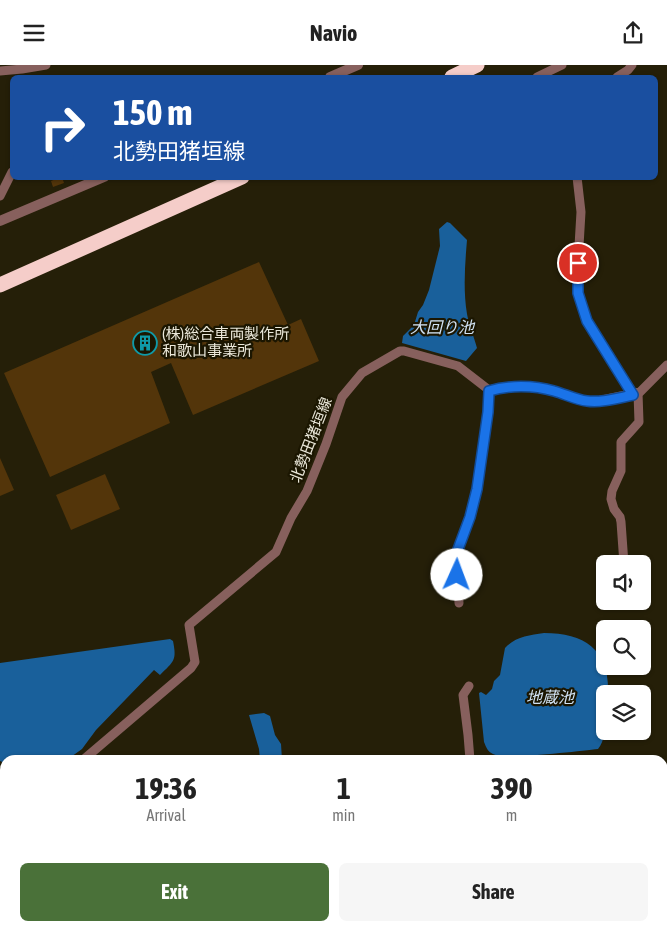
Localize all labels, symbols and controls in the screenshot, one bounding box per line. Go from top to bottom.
icon: menu [20,19,48,47]
icon: share [619,19,647,47]
text: Navio [310,20,357,46]
text: 150 m [113,92,192,132]
icon: right [30,95,95,160]
text: 北勢田猪垣線 [113,138,245,164]
pin [557,242,599,284]
icon: arrive [564,249,592,277]
water label: 大回り池 [410,318,476,336]
place label: (株)総合車両製作所 和歌山事業所 [162,325,289,359]
building icon: (株)総合車両製作所 和歌山事業所 [132,330,158,356]
street label: 北勢田猪垣線 [286,395,335,485]
position arrow [430,548,482,600]
map controls [596,555,651,740]
button: sound [596,555,651,610]
button: search [596,620,651,675]
button: layers [596,685,651,740]
water label: 地蔵池 [526,688,576,706]
text: 19:36 [135,771,197,805]
text: 1 [337,771,351,805]
text: 390 [490,771,533,805]
text: Arrival [147,806,186,824]
text: min [332,806,355,824]
text: m [506,806,517,824]
button: Exit [20,863,329,921]
button: Share [339,863,648,921]

